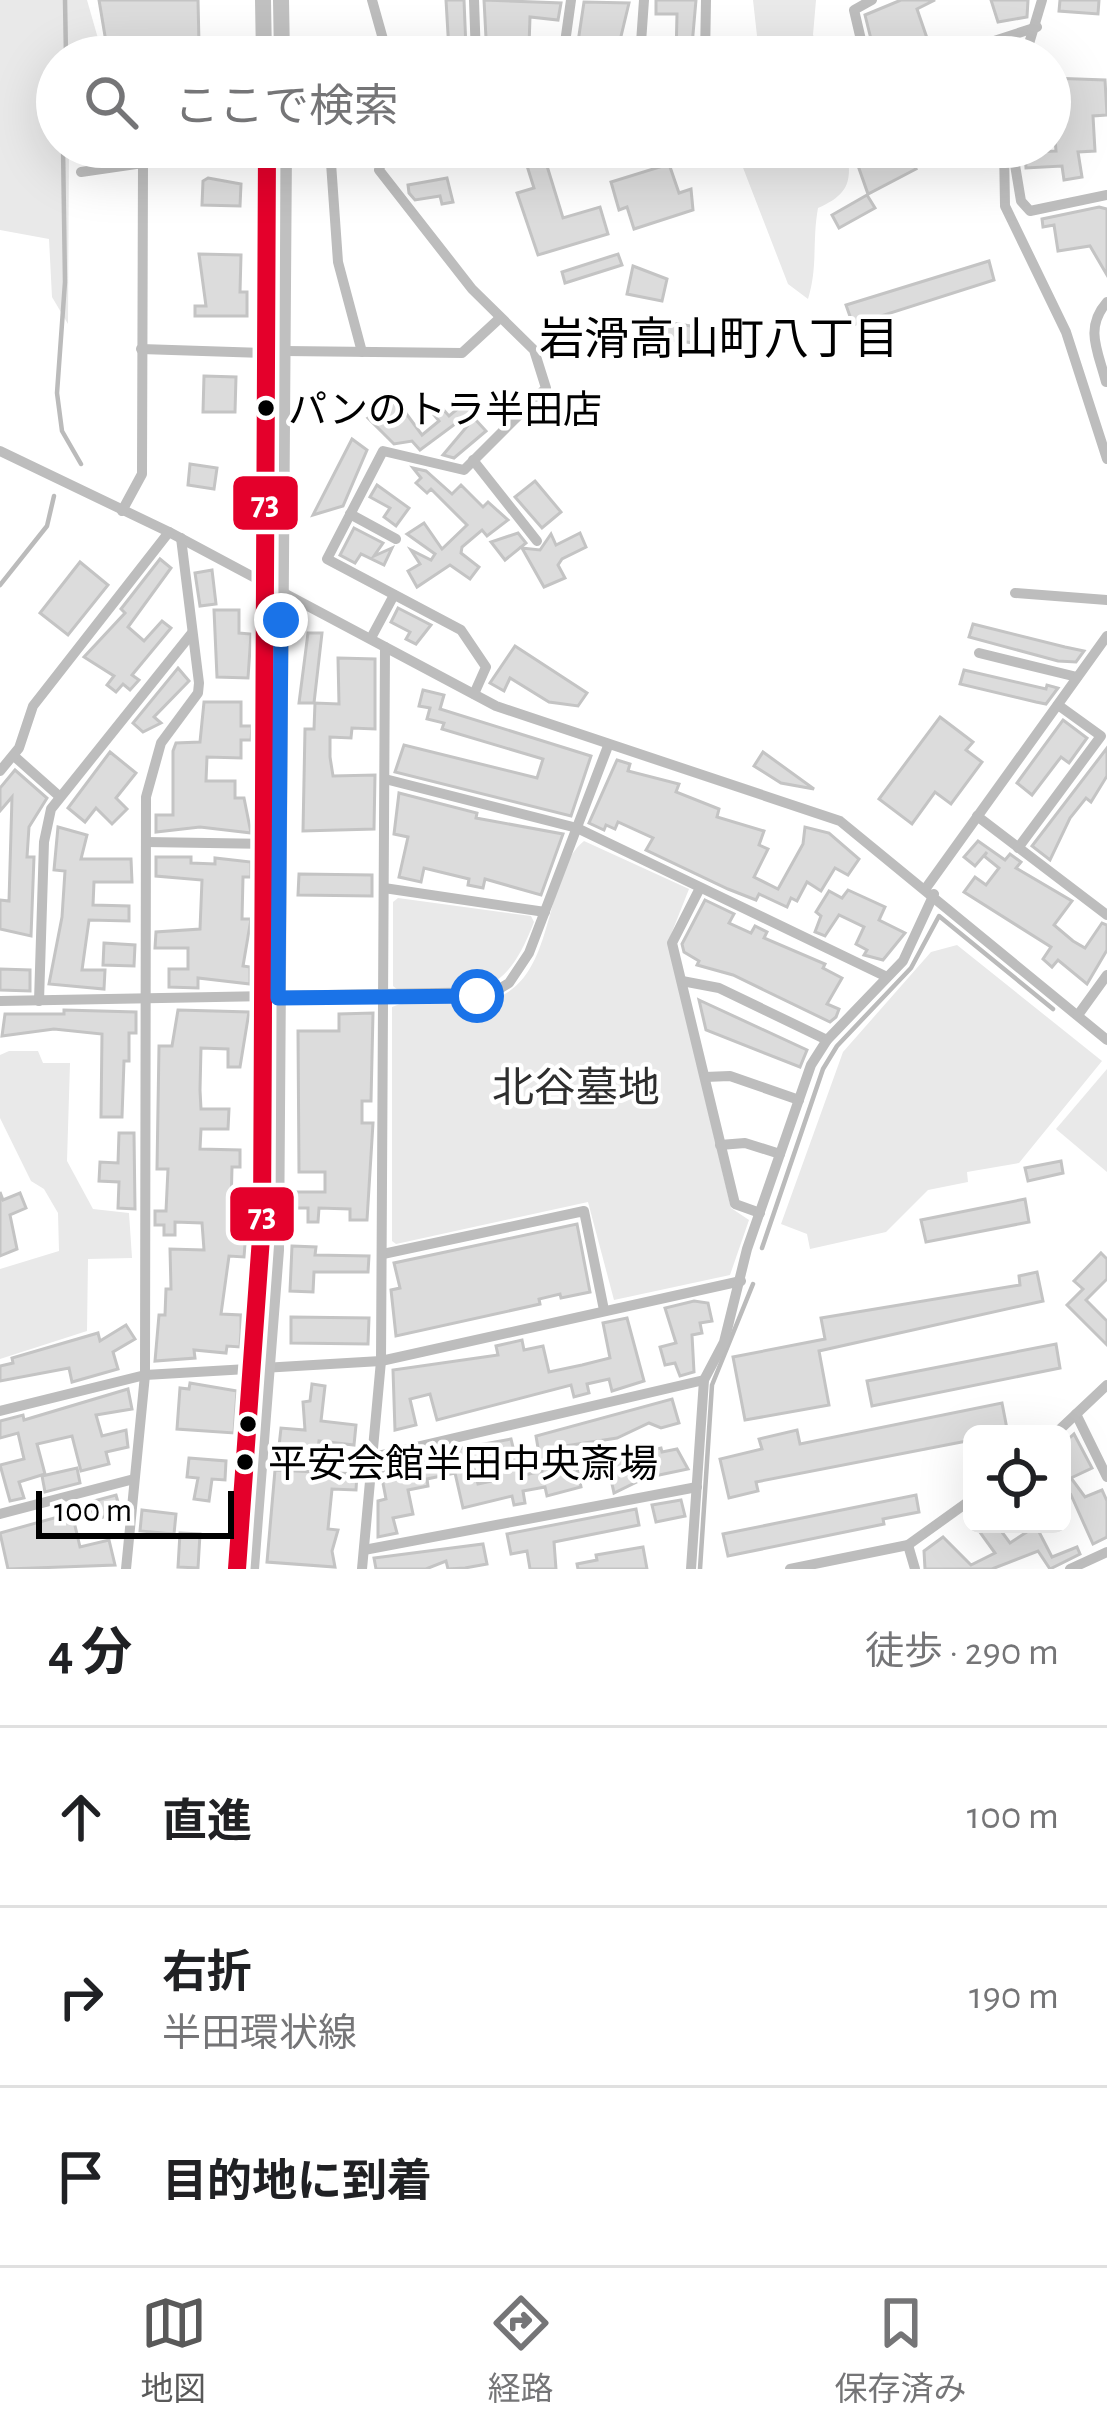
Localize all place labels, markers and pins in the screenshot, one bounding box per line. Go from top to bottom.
place label: パンのトラ半田店 [288,390,602,431]
marker: パンのトラ半田店 [255,397,277,419]
unlabelled marker [237,1413,259,1435]
place label: 平安会館半田中央斎場 [268,1443,658,1485]
marker: 平安会館半田中央斎場 [234,1451,256,1473]

